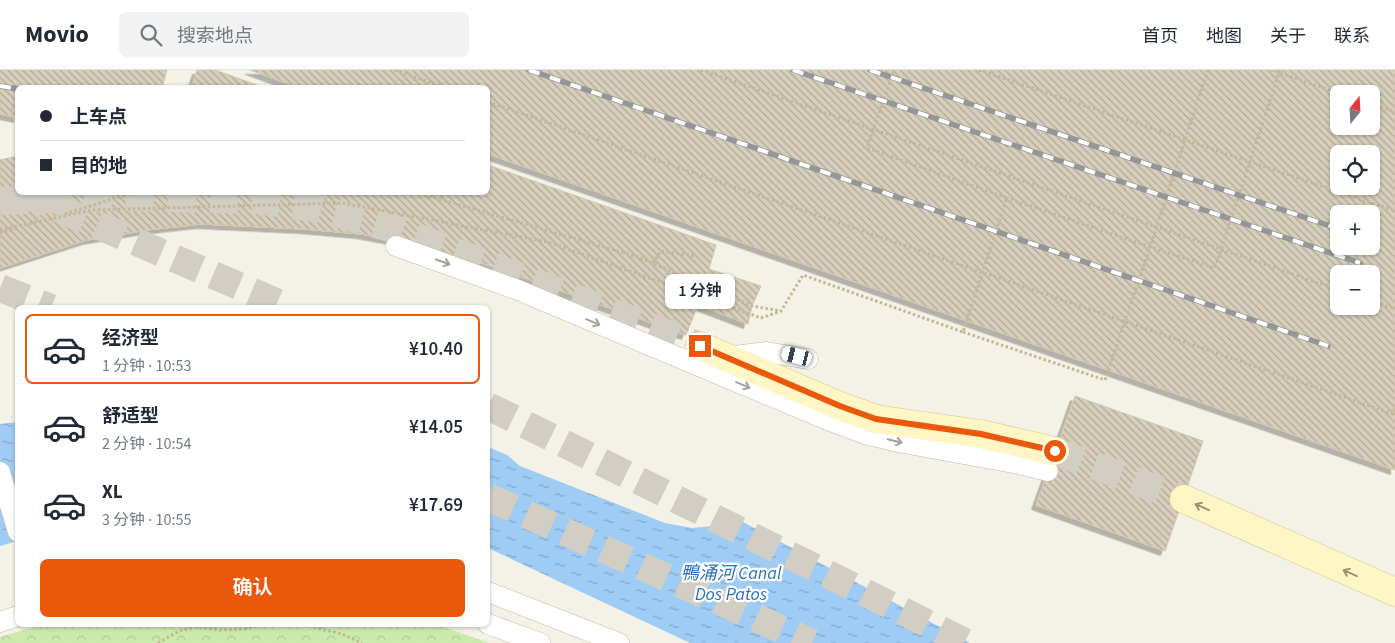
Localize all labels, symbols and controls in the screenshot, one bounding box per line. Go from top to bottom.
search box [119,12,469,57]
text: Movio [25,17,89,52]
icon: search [137,21,165,49]
text: 搜索地点 [177,23,253,50]
text: 首页 [1142,24,1178,49]
text: 地图 [1206,24,1242,49]
text: 关于 [1270,24,1306,49]
text: 联系 [1334,24,1370,49]
north arrow [1330,85,1380,135]
map controls [1330,85,1380,315]
text: 上车点 [70,104,127,131]
button: locate [1330,145,1380,195]
text: 目的地 [70,153,127,180]
button: + [1330,205,1380,255]
one-way arrow [434,258,450,267]
button: − [1330,265,1380,315]
callout: 1 分钟 [665,274,735,308]
text: 1 分钟 [678,280,722,302]
one-way arrow [585,318,601,327]
text: 经济型 [102,325,159,352]
icon: car [42,327,87,372]
route end [689,335,711,357]
text: ¥10.40 [409,336,463,363]
car [780,345,813,367]
text: 1 分钟 · 10:53 [102,355,191,377]
one-way arrow [735,380,750,390]
text: 舒适型 [102,403,159,430]
icon: car [42,405,87,450]
text: ¥14.05 [409,414,463,441]
text: 2 分钟 · 10:54 [102,433,191,455]
one-way arrow [887,437,903,446]
route start [1044,440,1066,462]
text: XL [102,479,123,506]
icon: car [42,483,87,528]
text: ¥17.69 [409,492,463,519]
one-way arrow [1195,502,1210,512]
text: 3 分钟 · 10:55 [102,509,191,531]
button: 确认 [40,559,465,617]
water label: 鴨涌河 Canal Dos Patos [681,561,782,607]
one-way arrow [1343,567,1358,577]

